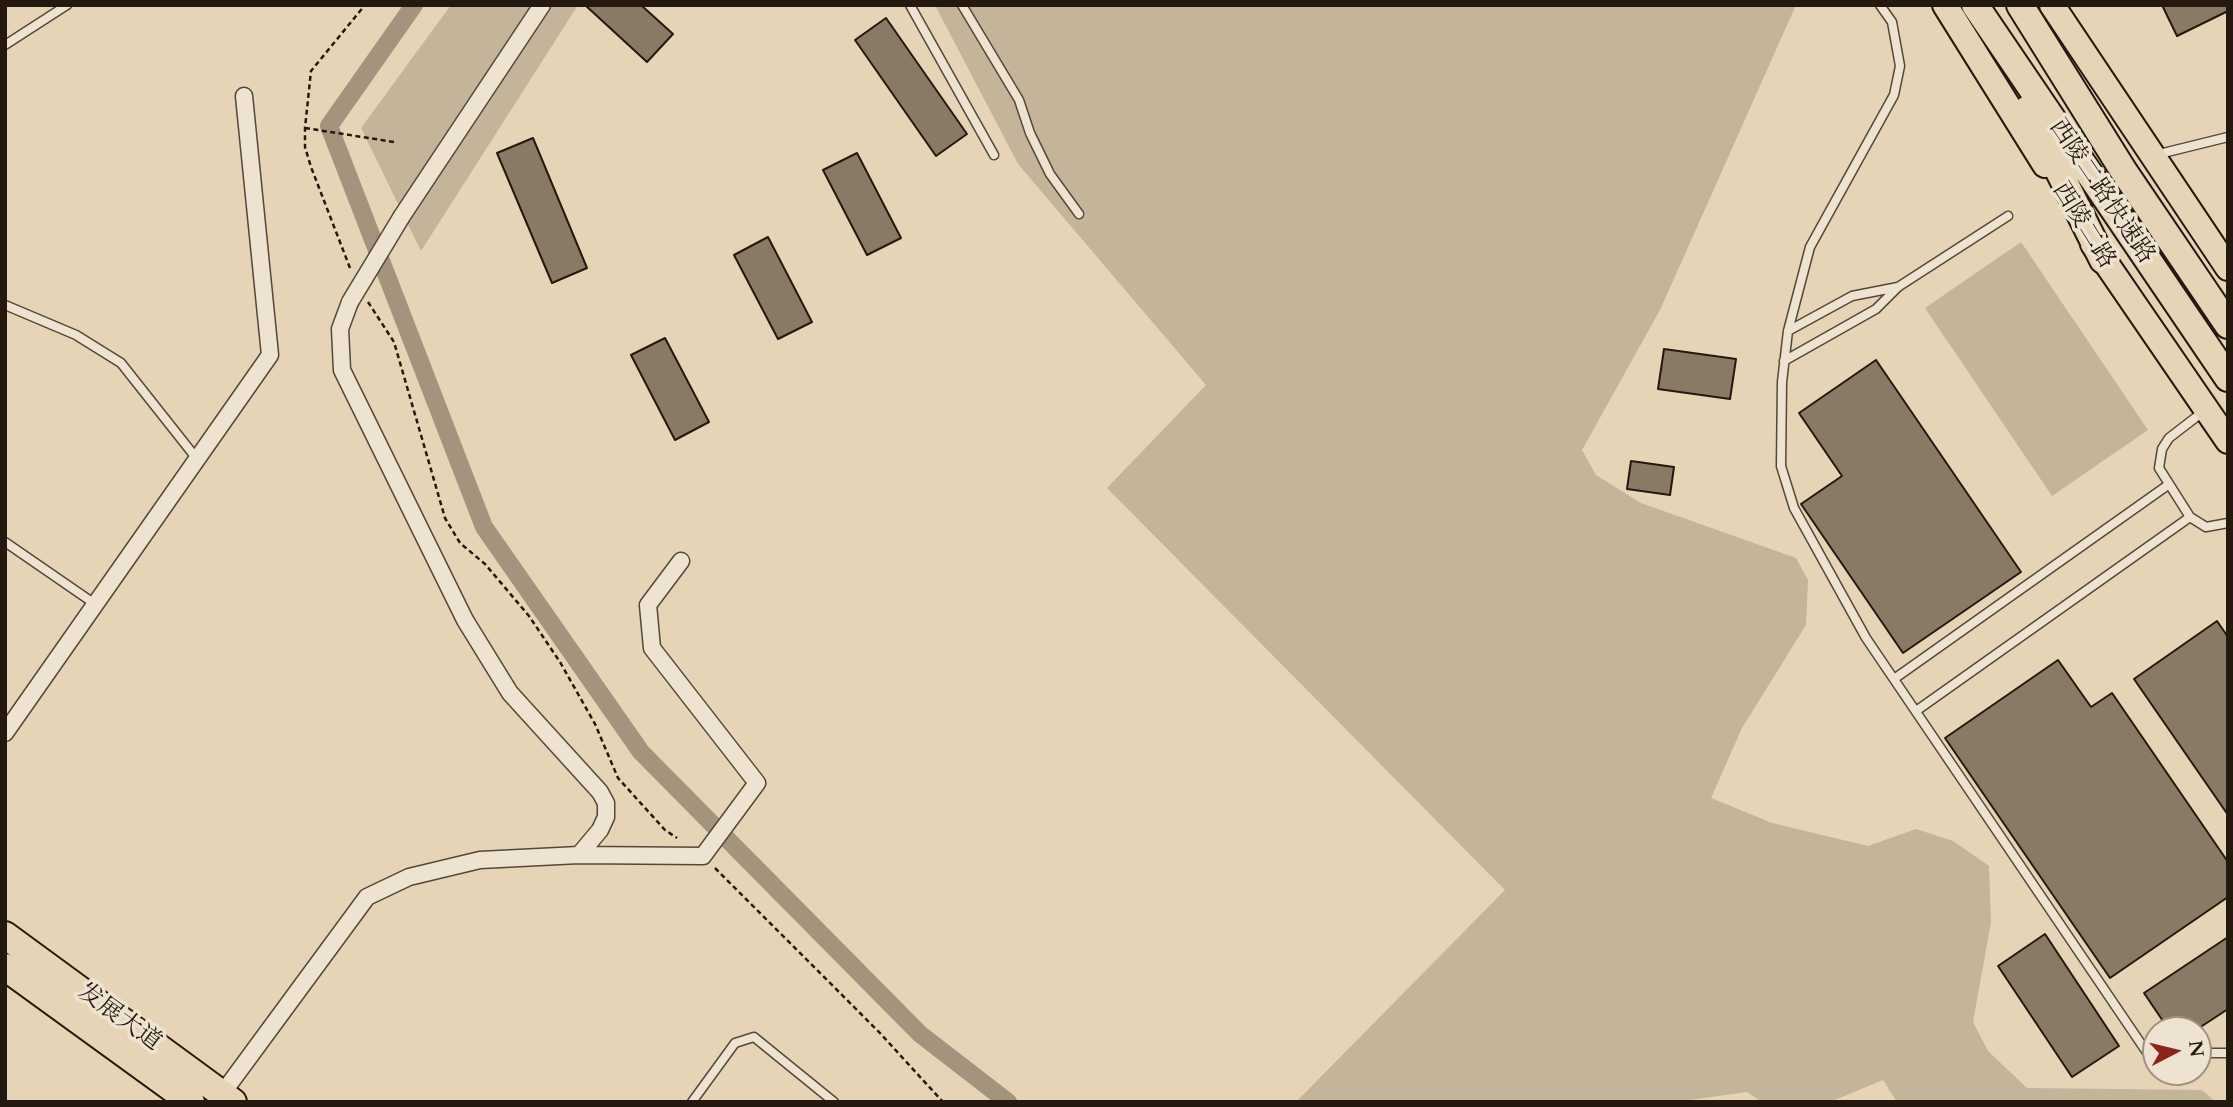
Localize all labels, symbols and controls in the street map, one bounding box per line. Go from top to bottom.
street label: 西陵二路快速路 [2042,114,2160,270]
street label: 西陵二路 [2045,178,2121,274]
street label: 发展大道 [72,978,166,1058]
north arrow [2142,1016,2212,1086]
text: N [2182,1039,2210,1058]

